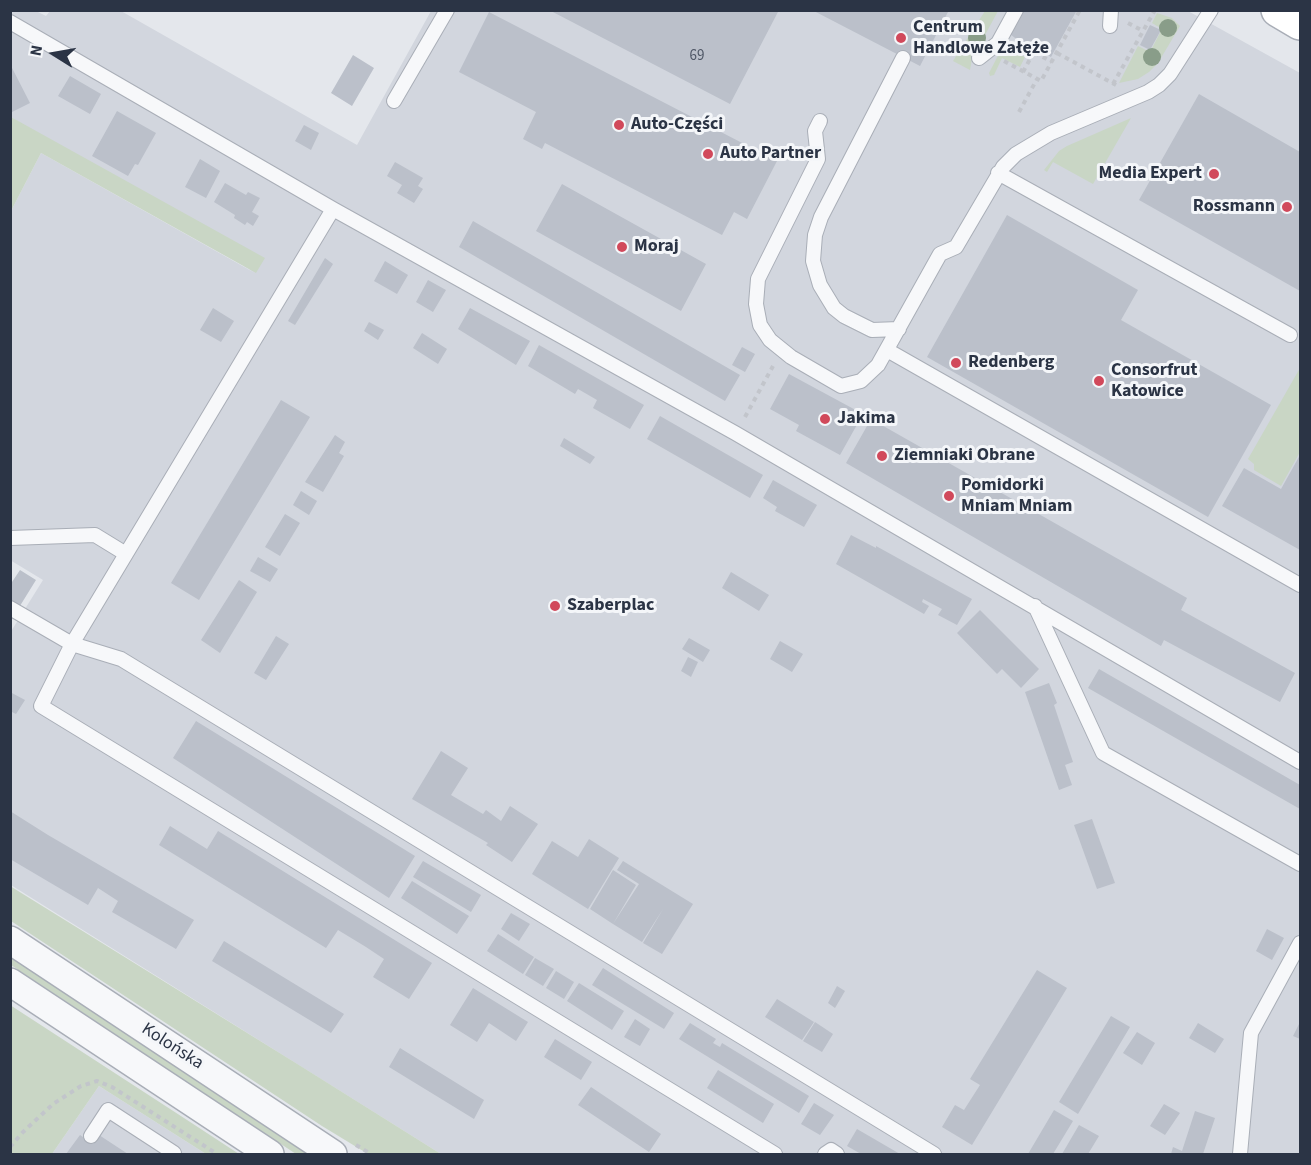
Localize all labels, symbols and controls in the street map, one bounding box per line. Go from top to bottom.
place label: Centrum Handlowe Załęże [913,17,1049,60]
north arrow [24,24,84,84]
marker: Centrum Handlowe Załęże [894,31,908,45]
text: N [25,43,48,58]
house number: 69 [690,48,704,66]
place label: Auto-Części [631,114,723,136]
marker: Auto-Części [612,118,626,132]
place label: Auto Partner [720,143,821,165]
marker: Auto Partner [701,147,715,161]
place label: Media Expert [1099,163,1202,185]
marker: Media Expert [1207,167,1221,181]
place label: Rossmann [1193,196,1275,218]
marker: Rossmann [1280,200,1294,214]
place label: Moraj [634,236,679,258]
marker: Moraj [615,240,629,254]
place label: Redenberg [968,352,1054,374]
marker: Redenberg [949,356,963,370]
place label: Consorfrut Katowice [1111,360,1197,403]
marker: Consorfrut Katowice [1092,374,1106,388]
place label: Jakima [837,408,895,430]
marker: Jakima [818,412,832,426]
place label: Ziemniaki Obrane [894,445,1035,467]
marker: Ziemniaki Obrane [875,449,889,463]
place label: Pomidorki Mniam Mniam [961,475,1072,518]
marker: Pomidorki Mniam Mniam [942,489,956,503]
place label: Szaberplac [567,595,654,617]
marker: Szaberplac [548,599,562,613]
street label: Kolońska [137,1019,207,1075]

